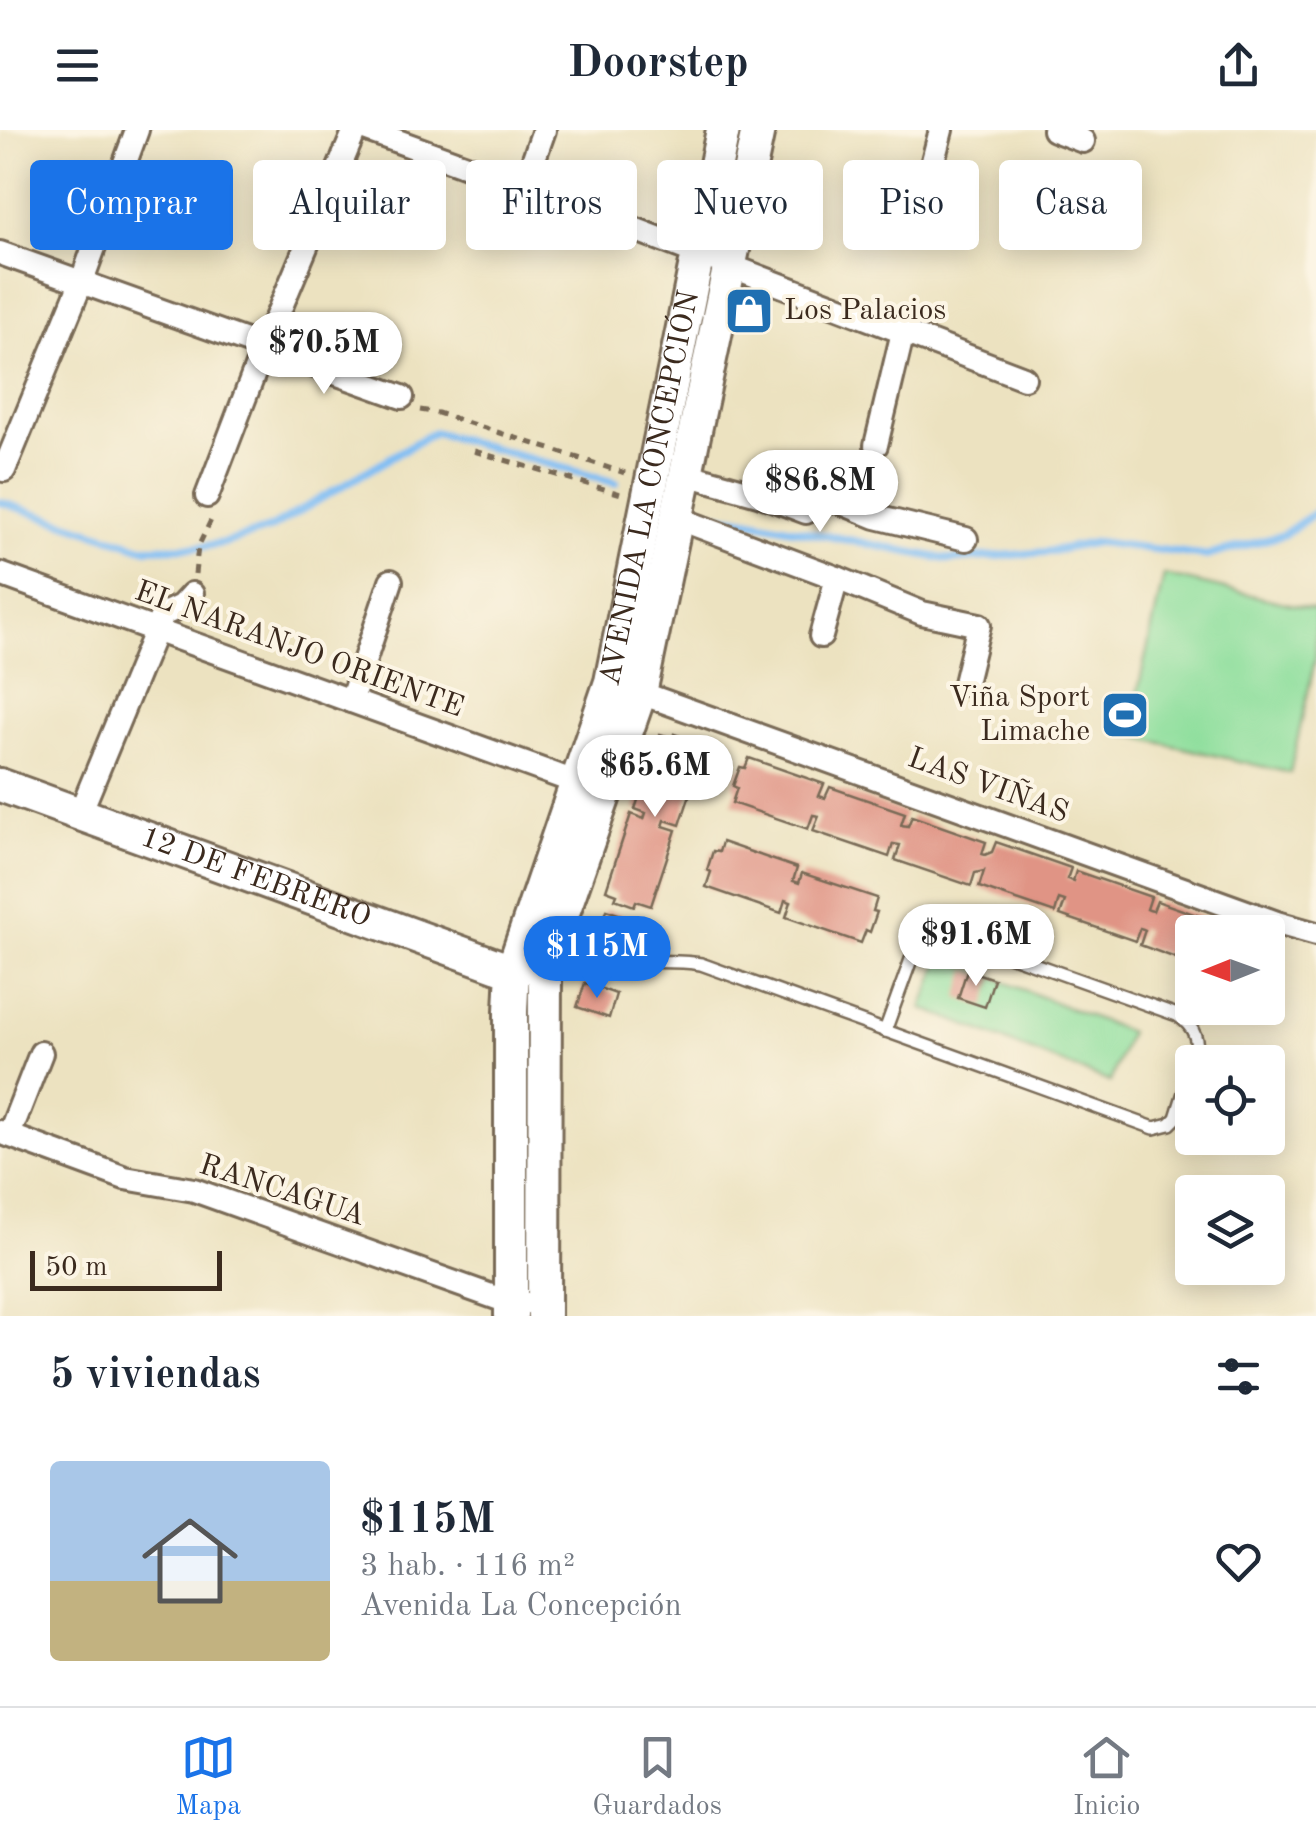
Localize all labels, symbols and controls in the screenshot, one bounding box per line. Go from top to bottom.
icon: menu [50,38,105,93]
icon: share [1211,38,1266,93]
text: Doorstep [567,42,749,87]
chip: Comprar [30,160,233,250]
chip: Alquilar [253,160,446,250]
chip: Filtros [466,160,637,250]
chip: Nuevo [657,160,823,250]
chip: Piso [843,160,979,250]
chip: Casa [999,160,1142,250]
shop icon: Los Palacios [723,285,775,337]
street label: AVENIDA LA CONCEPCIÓN [596,288,705,689]
place label: Los Palacios [784,296,946,326]
pin: $70.5M [243,312,405,397]
text: $70.5M [268,328,380,360]
pin: $86.8M [739,450,901,535]
text: $86.8M [764,466,876,498]
street label: EL NARANJO ORIENTE [131,576,467,724]
place label: Viña Sport Limache [949,683,1090,747]
sports icon: Viña Sport Limache [1099,689,1151,741]
pin: $65.6M [574,735,736,820]
street label: LAS VIÑAS [904,738,1074,829]
text: $65.6M [599,751,711,783]
street label: 12 DE FEBRERO [137,822,375,933]
pin: $91.6M [895,904,1057,989]
north arrow [1175,915,1285,1025]
map controls [1175,915,1285,1285]
pin: $115M [527,916,667,1001]
text: $91.6M [920,920,1032,952]
text: $115M [546,932,648,964]
button: locate [1175,1045,1285,1155]
street label: RANCAGUA [195,1150,369,1232]
button: layers [1175,1175,1285,1285]
scale bar [30,1246,222,1290]
text: 50 m [45,1254,108,1282]
icon: filters [1211,1349,1266,1404]
text: 5 viviendas [50,1355,261,1397]
text: $115M [360,1500,495,1542]
icon: home [130,1501,250,1621]
icon: heart [1211,1534,1266,1589]
text: 3 hab. · 116 m² [360,1551,575,1583]
text: Avenida La Concepción [360,1591,682,1623]
tab: Mapa [176,1730,241,1825]
tab: Guardados [592,1730,722,1825]
tab: Inicio [1073,1730,1140,1825]

